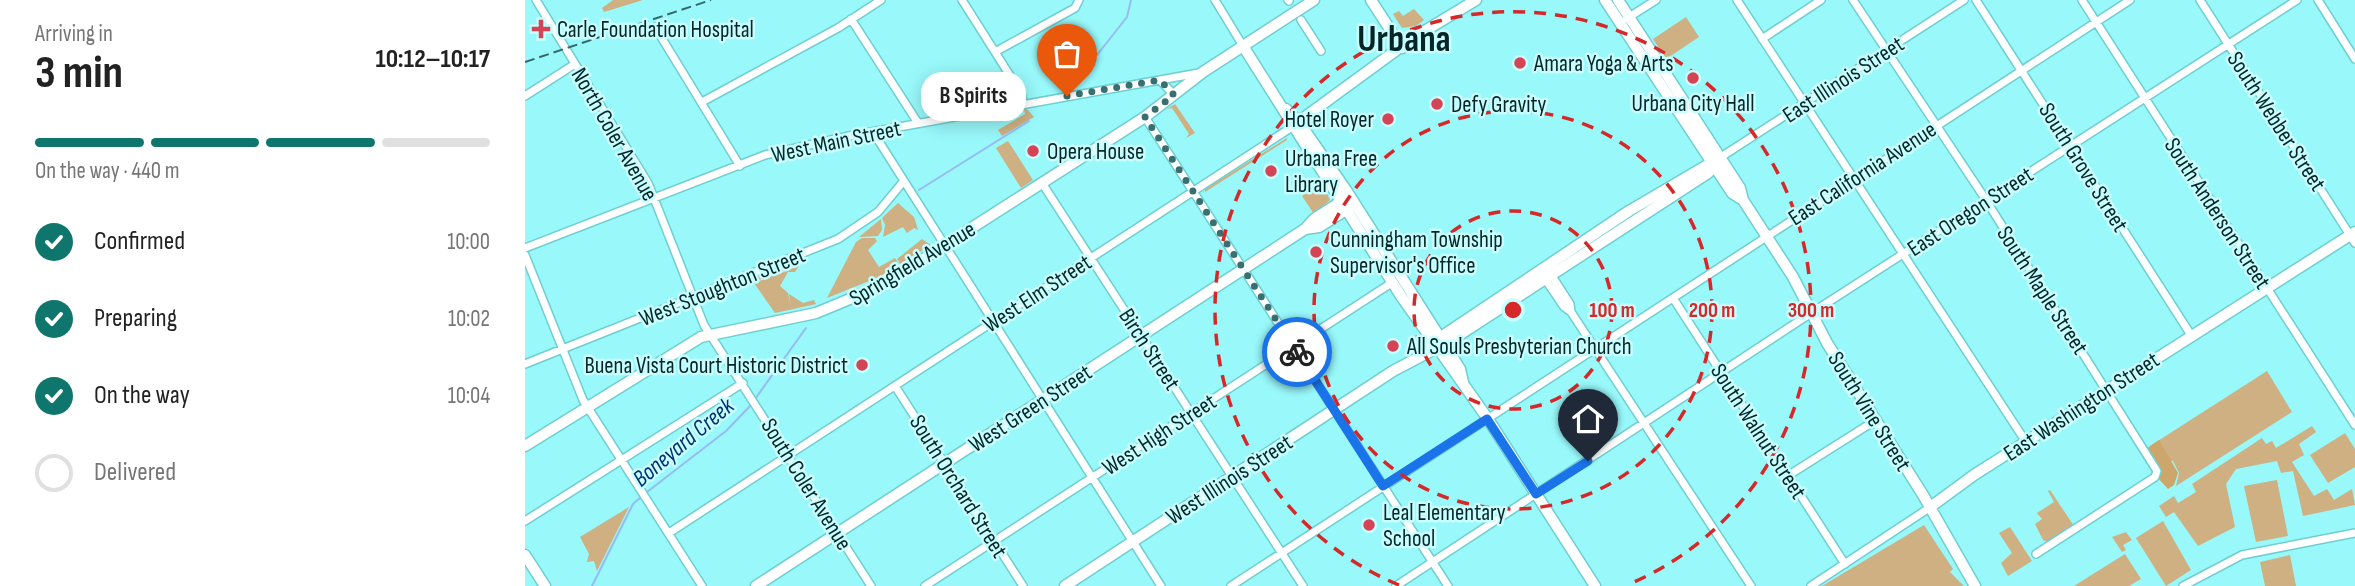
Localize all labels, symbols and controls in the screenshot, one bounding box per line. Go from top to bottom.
place label: Carle Foundation Hospital [557,16,754,44]
district label: Urbana [1357,18,1451,62]
marker: Carle Foundation Hospital [531,19,551,39]
text: Arriving in [35,20,113,48]
pin [1037,24,1097,96]
street label: East Illinois Street [1778,30,1909,129]
icon: bag [1048,35,1086,73]
text: 10:12–10:17 [376,44,490,75]
text: 3 min [35,46,123,101]
street label: South Webber Street [2221,47,2332,196]
place label: Amara Yoga & Arts [1533,50,1673,78]
marker: Amara Yoga & Arts [1512,55,1528,71]
street label: North Coler Avenue [565,63,664,206]
marker: Urbana City Hall [1685,70,1701,86]
callout: B Spirits [920,72,1025,120]
text: B Spirits [940,82,1007,110]
place label: Urbana City Hall [1632,90,1754,118]
place label: Defy Gravity [1451,91,1547,119]
marker: Defy Gravity [1429,96,1445,112]
street label: South Grove Street [2032,98,2134,237]
place label: Hotel Royer [1285,106,1374,134]
marker: Hotel Royer [1380,111,1396,127]
street label: West Main Street [769,115,903,169]
street label: East California Avenue [1783,116,1942,232]
street label: South Anderson Street [2158,133,2276,294]
place label: Opera House [1047,138,1144,166]
marker: Opera House [1025,143,1041,159]
place label: Urbana Free Library [1285,145,1377,199]
text: On the way · 440 m [35,157,180,185]
street label: East Oregon Street [1902,161,2039,263]
marker: Urbana Free Library [1263,163,1279,179]
street label: Springfield Avenue [844,215,981,313]
street label: South Maple Street [1990,221,2094,360]
icon: check [35,223,73,261]
text: Confirmed [94,226,185,257]
place label: Cunningham Township Supervisor's Office [1330,226,1503,280]
text: 10:00 [447,228,490,256]
street label: West Stoughton Street [635,241,809,333]
marker: Cunningham Township Supervisor's Office [1308,244,1324,260]
street label: West Elm Street [978,248,1097,339]
centre of rings [1501,298,1525,322]
text: 100 m [1589,298,1635,323]
text: 200 m [1689,298,1735,323]
text: 300 m [1788,298,1834,323]
icon: check [35,300,73,338]
text: Preparing [94,303,177,334]
street label: Birch Street [1112,303,1186,396]
text: 10:02 [448,305,490,333]
courier [1262,317,1332,387]
icon: bike [1278,333,1316,371]
place label: All Souls Presbyterian Church [1406,333,1632,361]
marker: All Souls Presbyterian Church [1385,338,1401,354]
street label: East Washington Street [1999,346,2165,468]
street label: South Vine Street [1821,347,1917,476]
place label: Buena Vista Court Historic District [584,352,848,380]
marker: Buena Vista Court Historic District [854,357,870,373]
street label: West Green Street [964,359,1097,459]
street label: South Walnut Street [1704,359,1812,504]
icon: check [35,377,73,415]
text: On the way [94,380,190,411]
text: 10:04 [448,382,490,410]
street label: West High Street [1097,388,1222,482]
pin [1558,389,1618,461]
water label: Boneyard Creek [627,391,741,493]
icon: home [1569,400,1607,438]
street label: South Orchard Street [903,410,1013,563]
street label: South Coler Avenue [755,413,858,556]
street label: West Illinois Street [1161,429,1298,531]
text: Delivered [94,457,176,488]
place label: Leal Elementary School [1383,499,1506,553]
marker: Leal Elementary School [1361,517,1377,533]

